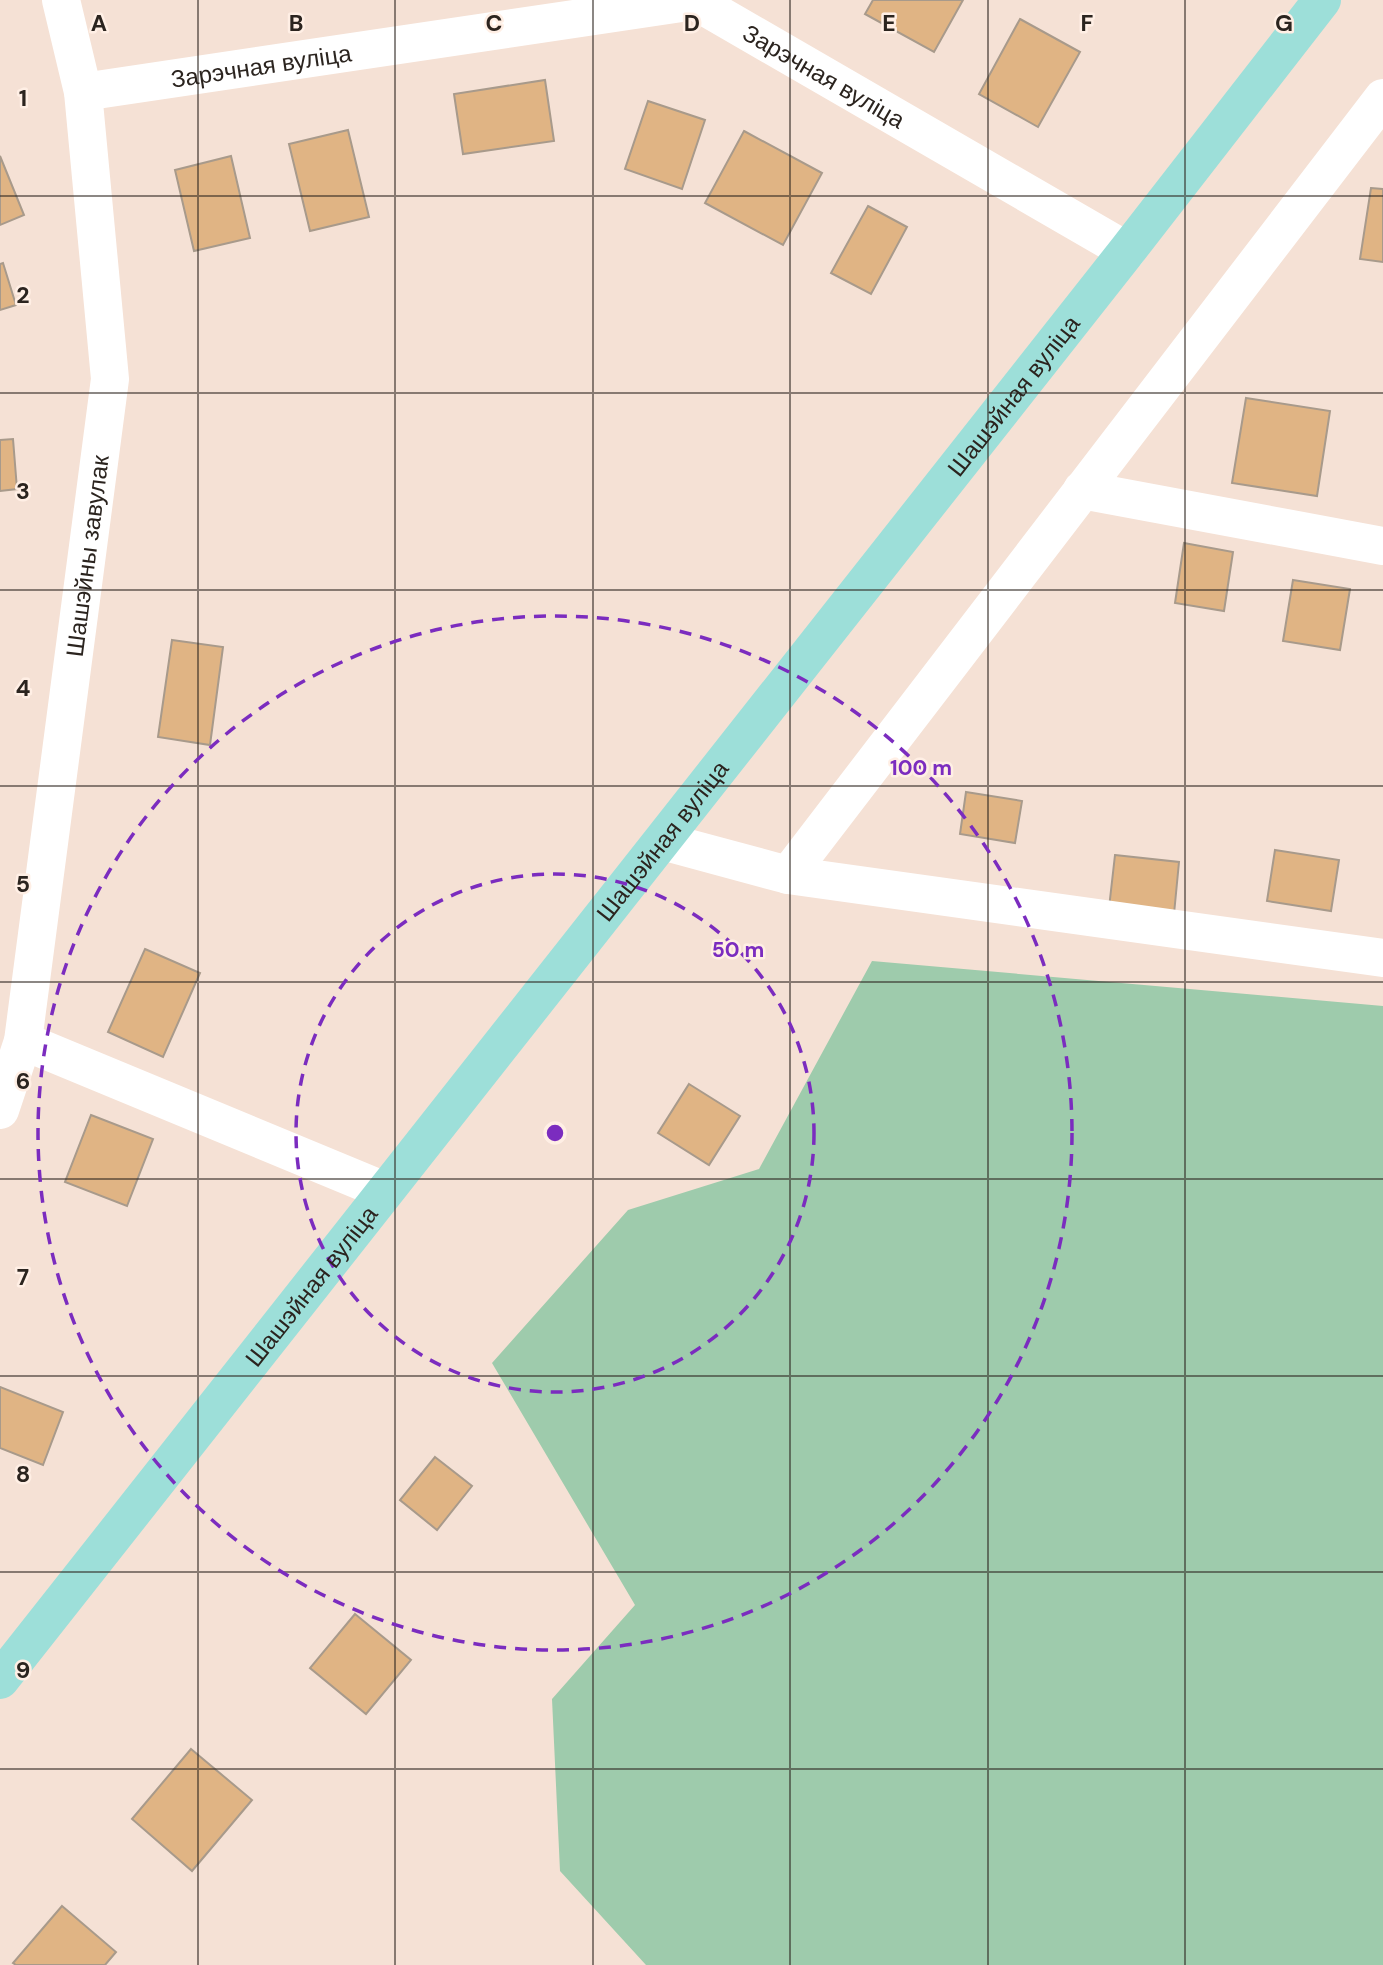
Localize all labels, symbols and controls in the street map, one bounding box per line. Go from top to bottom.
text: A [91,8,107,38]
text: B [289,8,303,38]
text: C [486,8,502,38]
text: D [684,8,700,38]
text: E [882,8,896,38]
text: F [1081,8,1094,38]
text: G [1275,8,1293,38]
street label: Зарэчная вуліца [738,17,911,135]
street label: Зарэчная вуліца [169,37,354,94]
text: 1 [19,83,27,113]
text: 2 [16,280,30,310]
street label: Шашэйная вуліца [940,308,1087,482]
street label: Шашэйны завулак [58,453,115,659]
text: 3 [16,476,30,506]
text: 4 [16,673,31,703]
street label: Шашэйная вуліца [589,753,735,927]
text: 100 m [890,754,952,782]
text: 5 [16,869,30,899]
text: 50 m [712,936,764,964]
text: 6 [16,1066,30,1096]
centre of rings [543,1121,567,1145]
street label: Шашэйная вуліца [238,1199,384,1373]
text: 7 [17,1262,29,1292]
text: 8 [16,1459,30,1489]
text: 9 [16,1655,30,1685]

